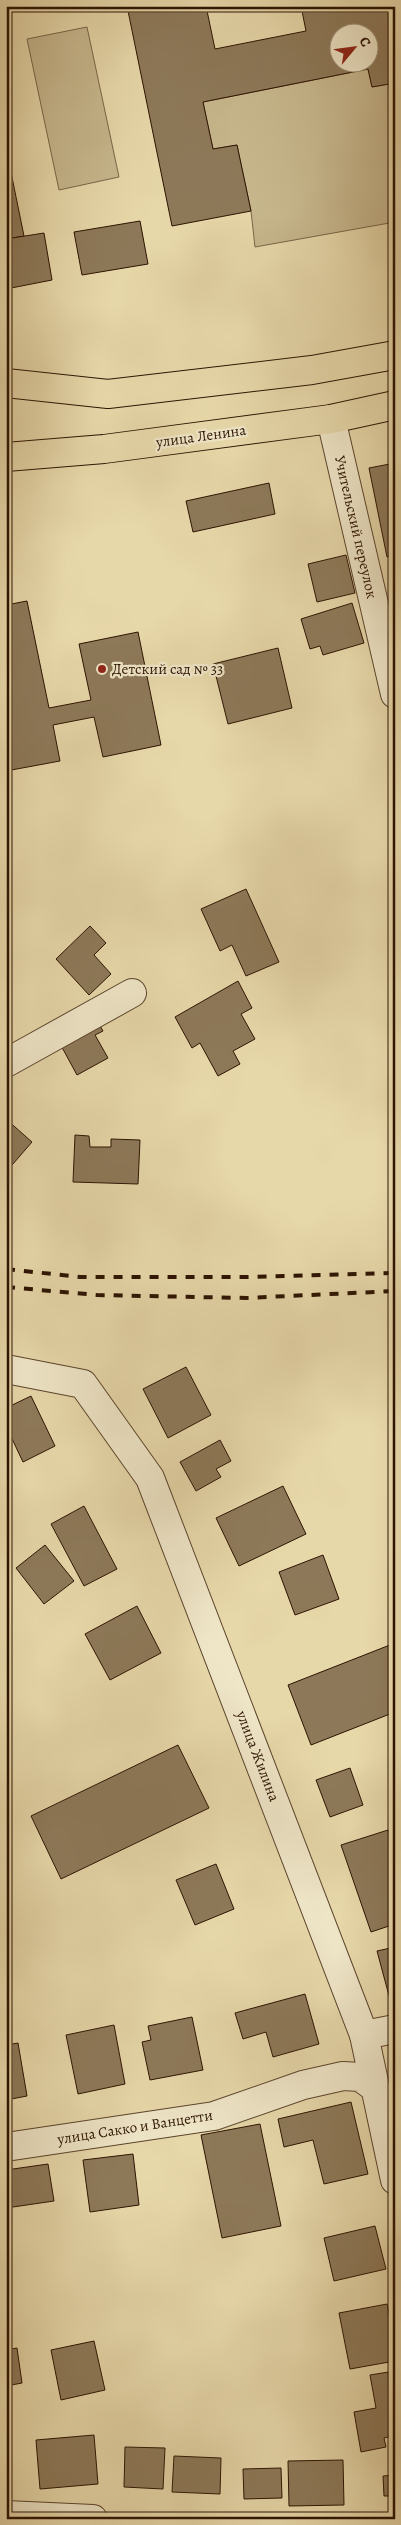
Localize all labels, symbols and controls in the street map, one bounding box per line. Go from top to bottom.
north arrow [328,22,378,72]
text: С [355,34,376,51]
street label: улица Ленина [154,420,247,452]
street label: Учительский переулок [330,454,382,601]
place label: Детский сад № 33 [112,659,223,679]
marker: Детский сад № 33 [96,663,108,675]
street label: улица Жилина [231,1707,285,1804]
street label: улица Сакко и Ванцетти [55,2105,214,2149]

